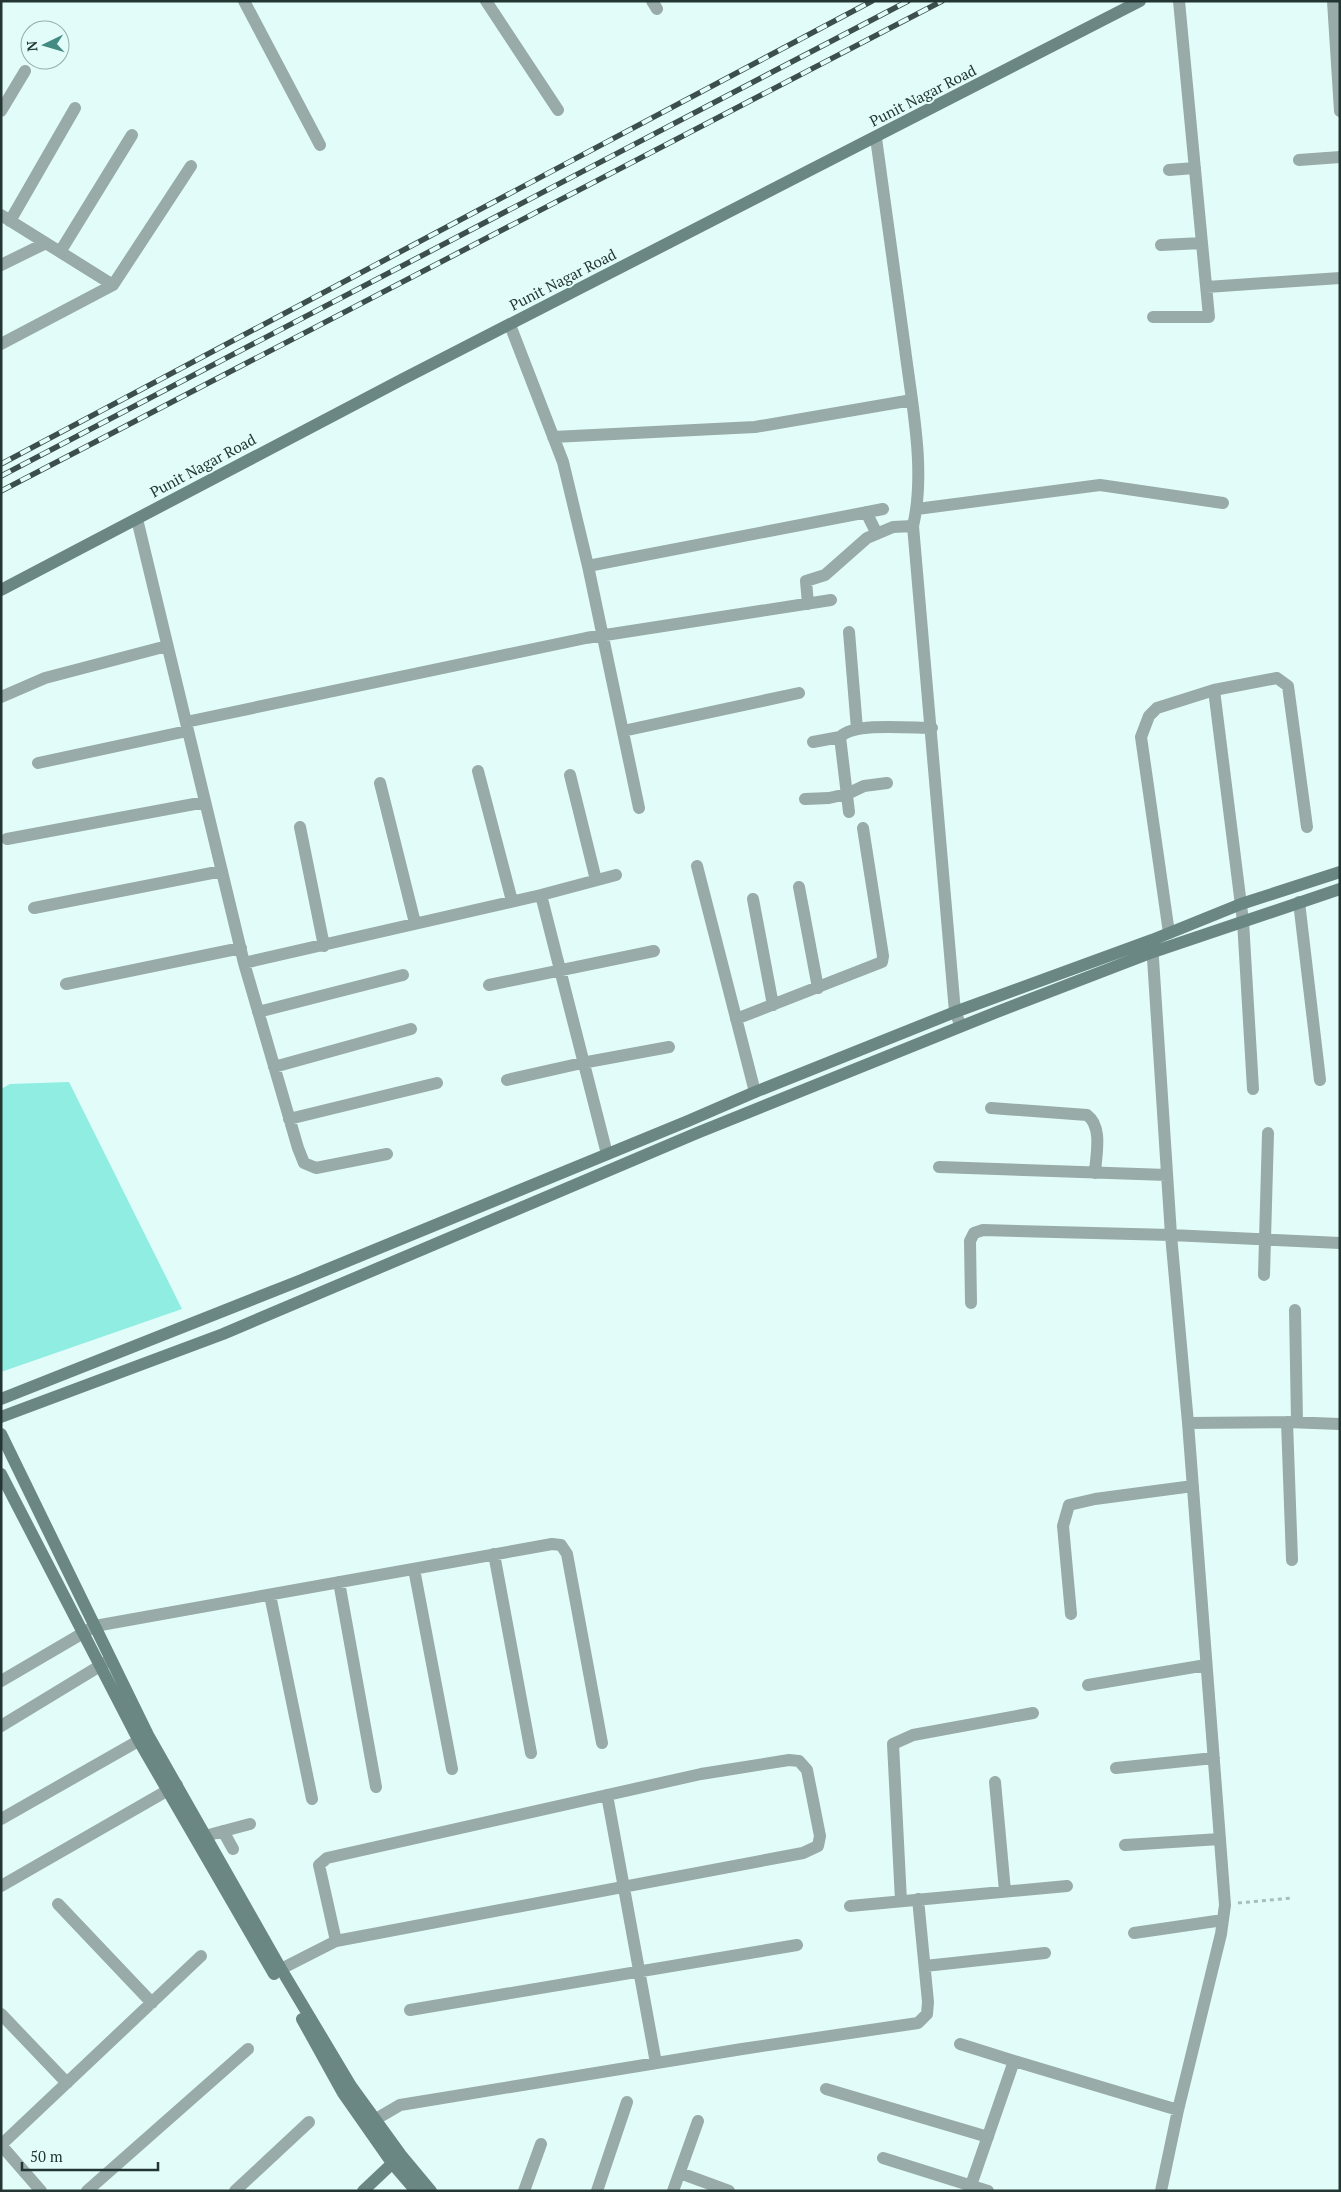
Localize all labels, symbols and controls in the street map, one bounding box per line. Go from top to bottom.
north arrow [20,20,70,70]
text: N [22,40,41,52]
street label: Punit Nagar Road [866,60,979,131]
street label: Punit Nagar Road [506,244,619,315]
street label: Punit Nagar Road [146,429,259,501]
scale bar [22,2140,159,2172]
text: 50 m [30,2146,63,2166]

